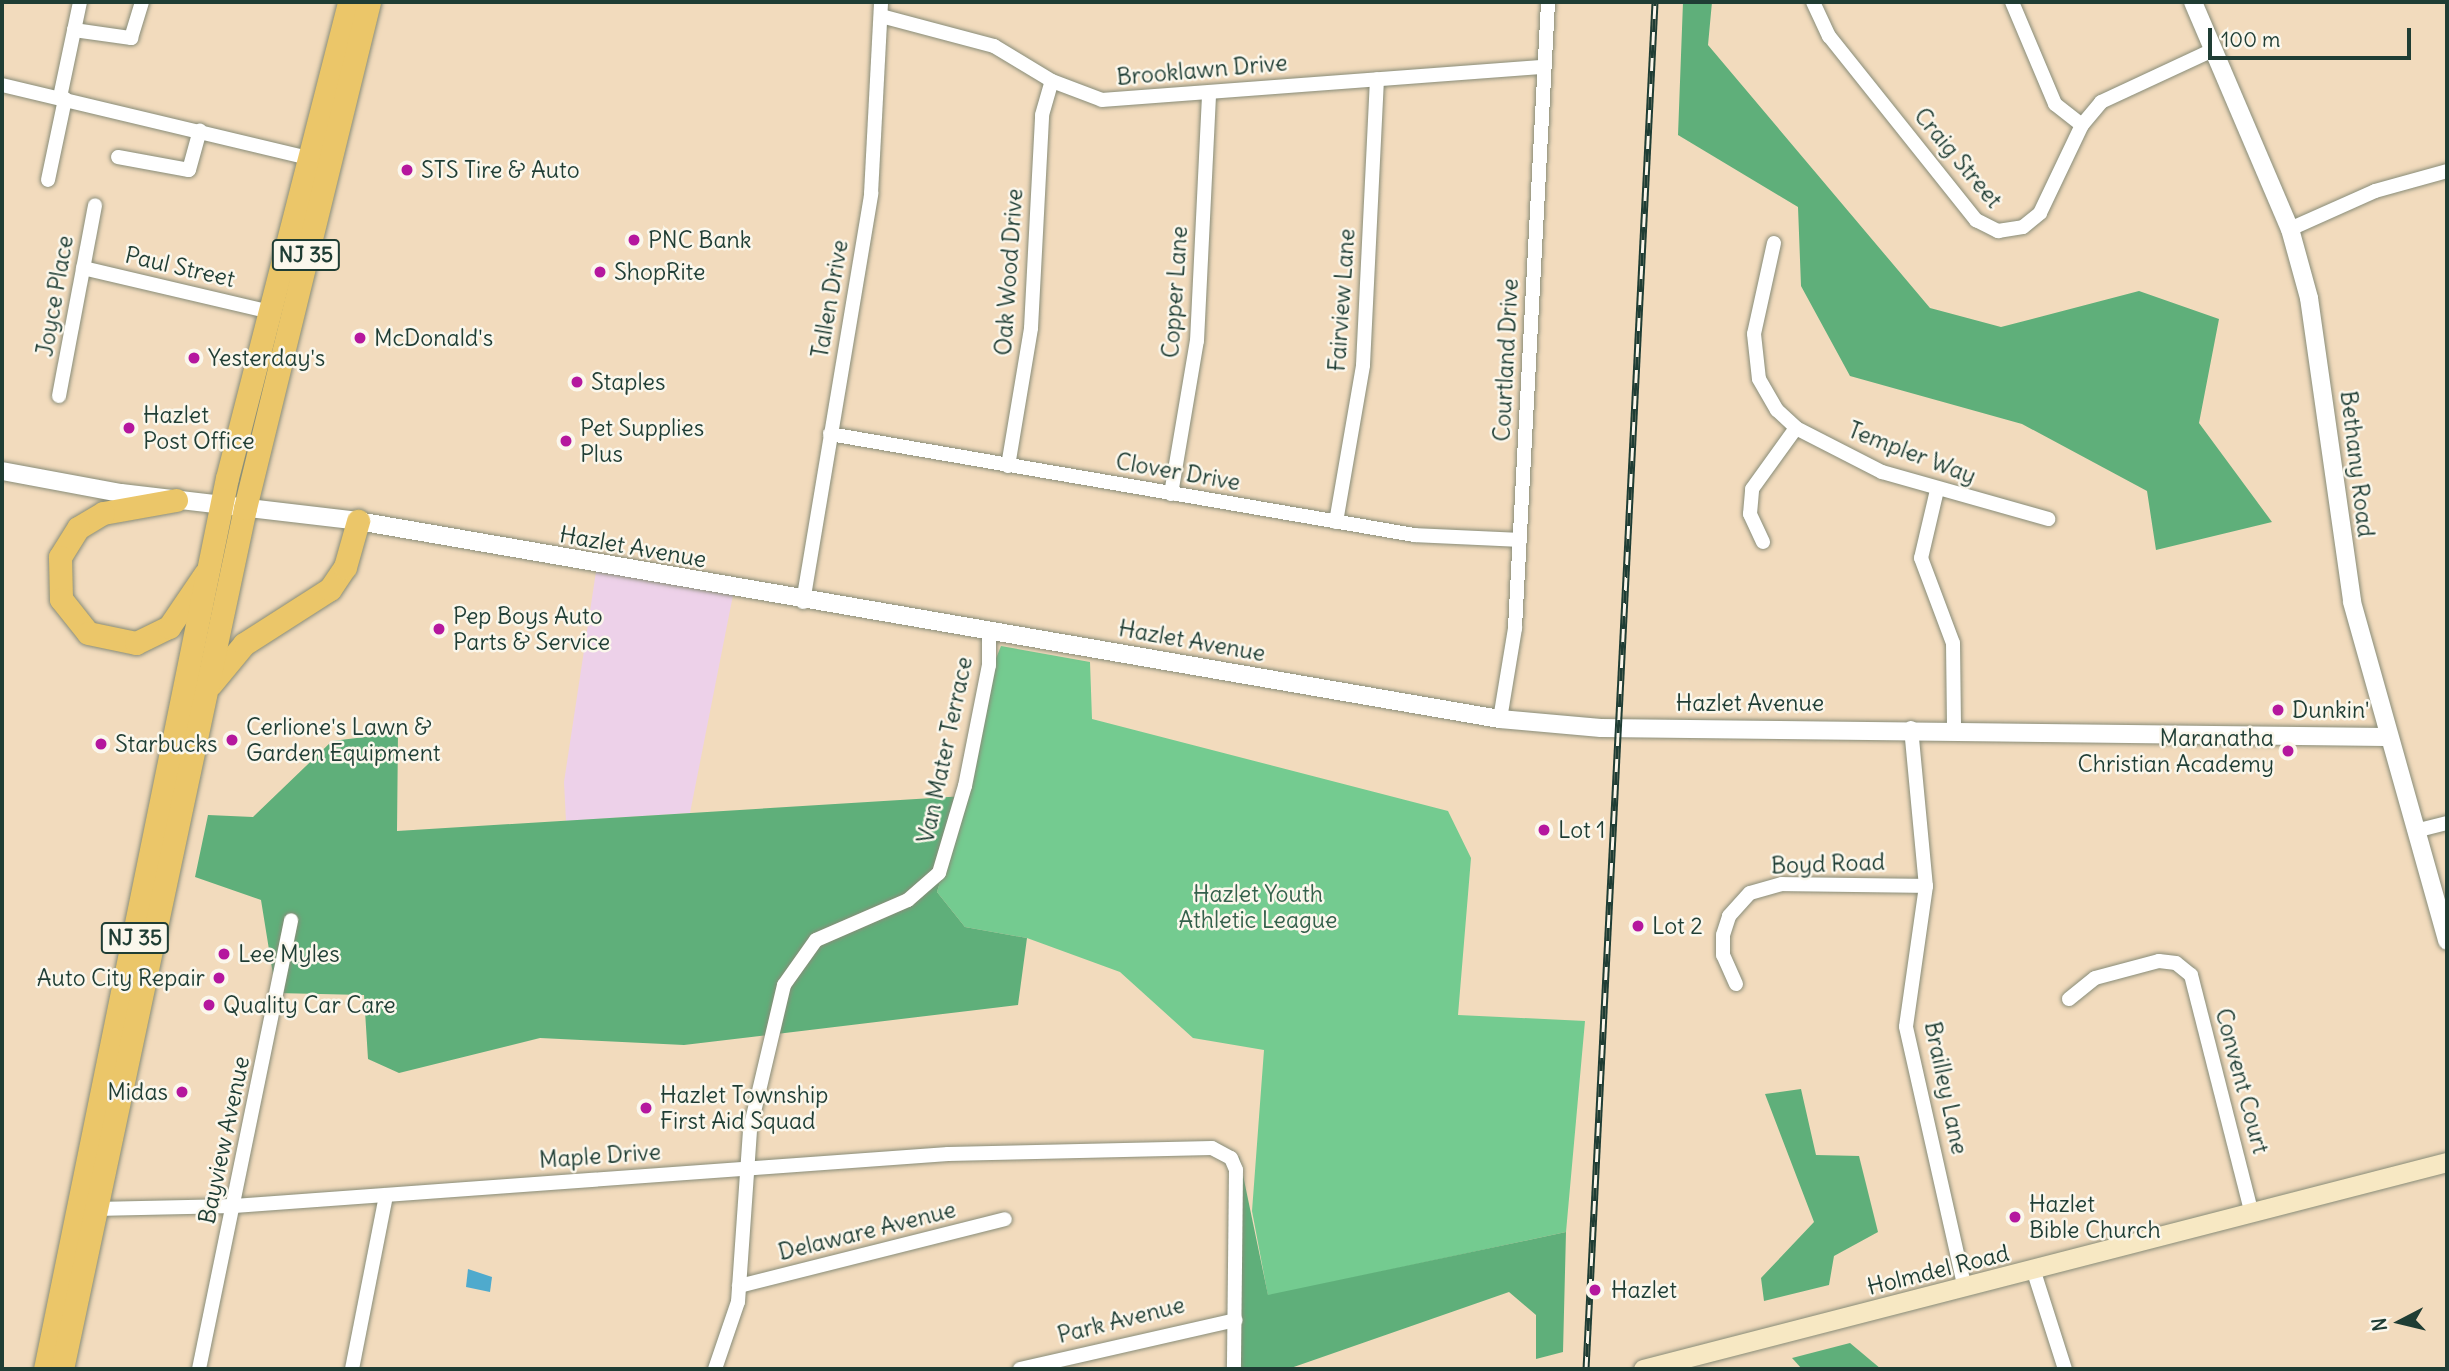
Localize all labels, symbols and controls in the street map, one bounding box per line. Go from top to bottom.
scale bar [2211,14,2414,58]
text: 100 m [2221,26,2280,53]
street label: Brooklawn Drive [1115,49,1289,91]
street label: Craig Street [1908,102,2008,214]
place label: STS Tire & Auto [421,156,580,184]
marker: STS Tire & Auto [399,162,415,178]
street label: Oak Wood Drive [989,187,1029,357]
street label: Copper Lane [1157,225,1193,359]
place label: PNC Bank [648,226,752,254]
street label: Fairview Lane [1323,228,1361,372]
marker: PNC Bank [626,232,642,248]
street label: Joyce Place [31,233,79,359]
road number: NJ 35 [271,238,341,272]
street label: Tallen Drive [806,238,854,360]
street label: Paul Street [122,241,238,293]
place label: ShopRite [614,258,705,286]
marker: ShopRite [592,264,608,280]
street label: Courtland Drive [1488,278,1524,442]
place label: McDonald's [374,324,493,352]
marker: McDonald's [352,330,368,346]
place label: Yesterday's [208,344,325,372]
marker: Yesterday's [186,350,202,366]
place label: Staples [591,368,665,396]
marker: Staples [569,374,585,390]
street label: Bethany Road [2334,389,2380,539]
place label: Hazlet Post Office [143,401,255,455]
place label: Pet Supplies Plus [580,414,704,468]
street label: Templer Way [1844,416,1980,490]
marker: Hazlet Post Office [121,420,137,436]
marker: Pet Supplies Plus [558,433,574,449]
street label: Clover Drive [1114,447,1242,497]
street label: Hazlet Avenue [557,521,709,573]
place label: Pep Boys Auto Parts & Service [453,602,610,656]
street label: Hazlet Avenue [1116,615,1268,667]
marker: Pep Boys Auto Parts & Service [431,621,447,637]
street label: Van Mater Terrace [912,654,978,846]
street label: Hazlet Avenue [1676,689,1824,717]
place label: Dunkin' [2292,696,2369,724]
marker: Dunkin' [2270,702,2286,718]
place label: Cerlione's Lawn & Garden Equipment [246,713,440,767]
place label: Maranatha Christian Academy [2078,724,2274,778]
place label: Starbucks [115,730,218,758]
marker: Cerlione's Lawn & Garden Equipment [224,732,240,748]
marker: Starbucks [93,736,109,752]
marker: Maranatha Christian Academy [2280,743,2296,759]
place label: Lot 1 [1558,816,1605,844]
marker: Lot 1 [1536,822,1552,838]
street label: Boyd Road [1771,848,1885,880]
park label: Hazlet Youth Athletic League [1179,880,1337,934]
place label: Lot 2 [1652,912,1703,940]
marker: Lot 2 [1630,918,1646,934]
road number: NJ 35 [100,920,170,956]
place label: Lee Myles [238,940,340,968]
marker: Lee Myles [216,946,232,962]
place label: Auto City Repair [37,964,205,992]
marker: Auto City Repair [211,970,227,986]
place label: Quality Car Care [223,991,396,1019]
marker: Quality Car Care [201,997,217,1013]
street label: Convent Court [2209,1005,2275,1157]
street label: Brailley Lane [1918,1019,1974,1157]
street label: Bayview Avenue [193,1054,255,1226]
place label: Midas [107,1078,168,1106]
place label: Hazlet Township First Aid Squad [660,1081,828,1135]
marker: Midas [174,1084,190,1100]
marker: Hazlet Township First Aid Squad [638,1100,654,1116]
street label: Maple Drive [538,1138,662,1174]
place label: Hazlet Bible Church [2029,1190,2161,1244]
street label: Delaware Avenue [775,1196,959,1266]
marker: Hazlet Bible Church [2007,1209,2023,1225]
street label: Holmdel Road [1864,1239,2012,1301]
place label: Hazlet [1611,1276,1677,1304]
marker: Hazlet [1585,1280,1605,1300]
north arrow [2365,1287,2435,1357]
street label: Park Avenue [1055,1291,1187,1349]
text: N [2366,1317,2392,1333]

